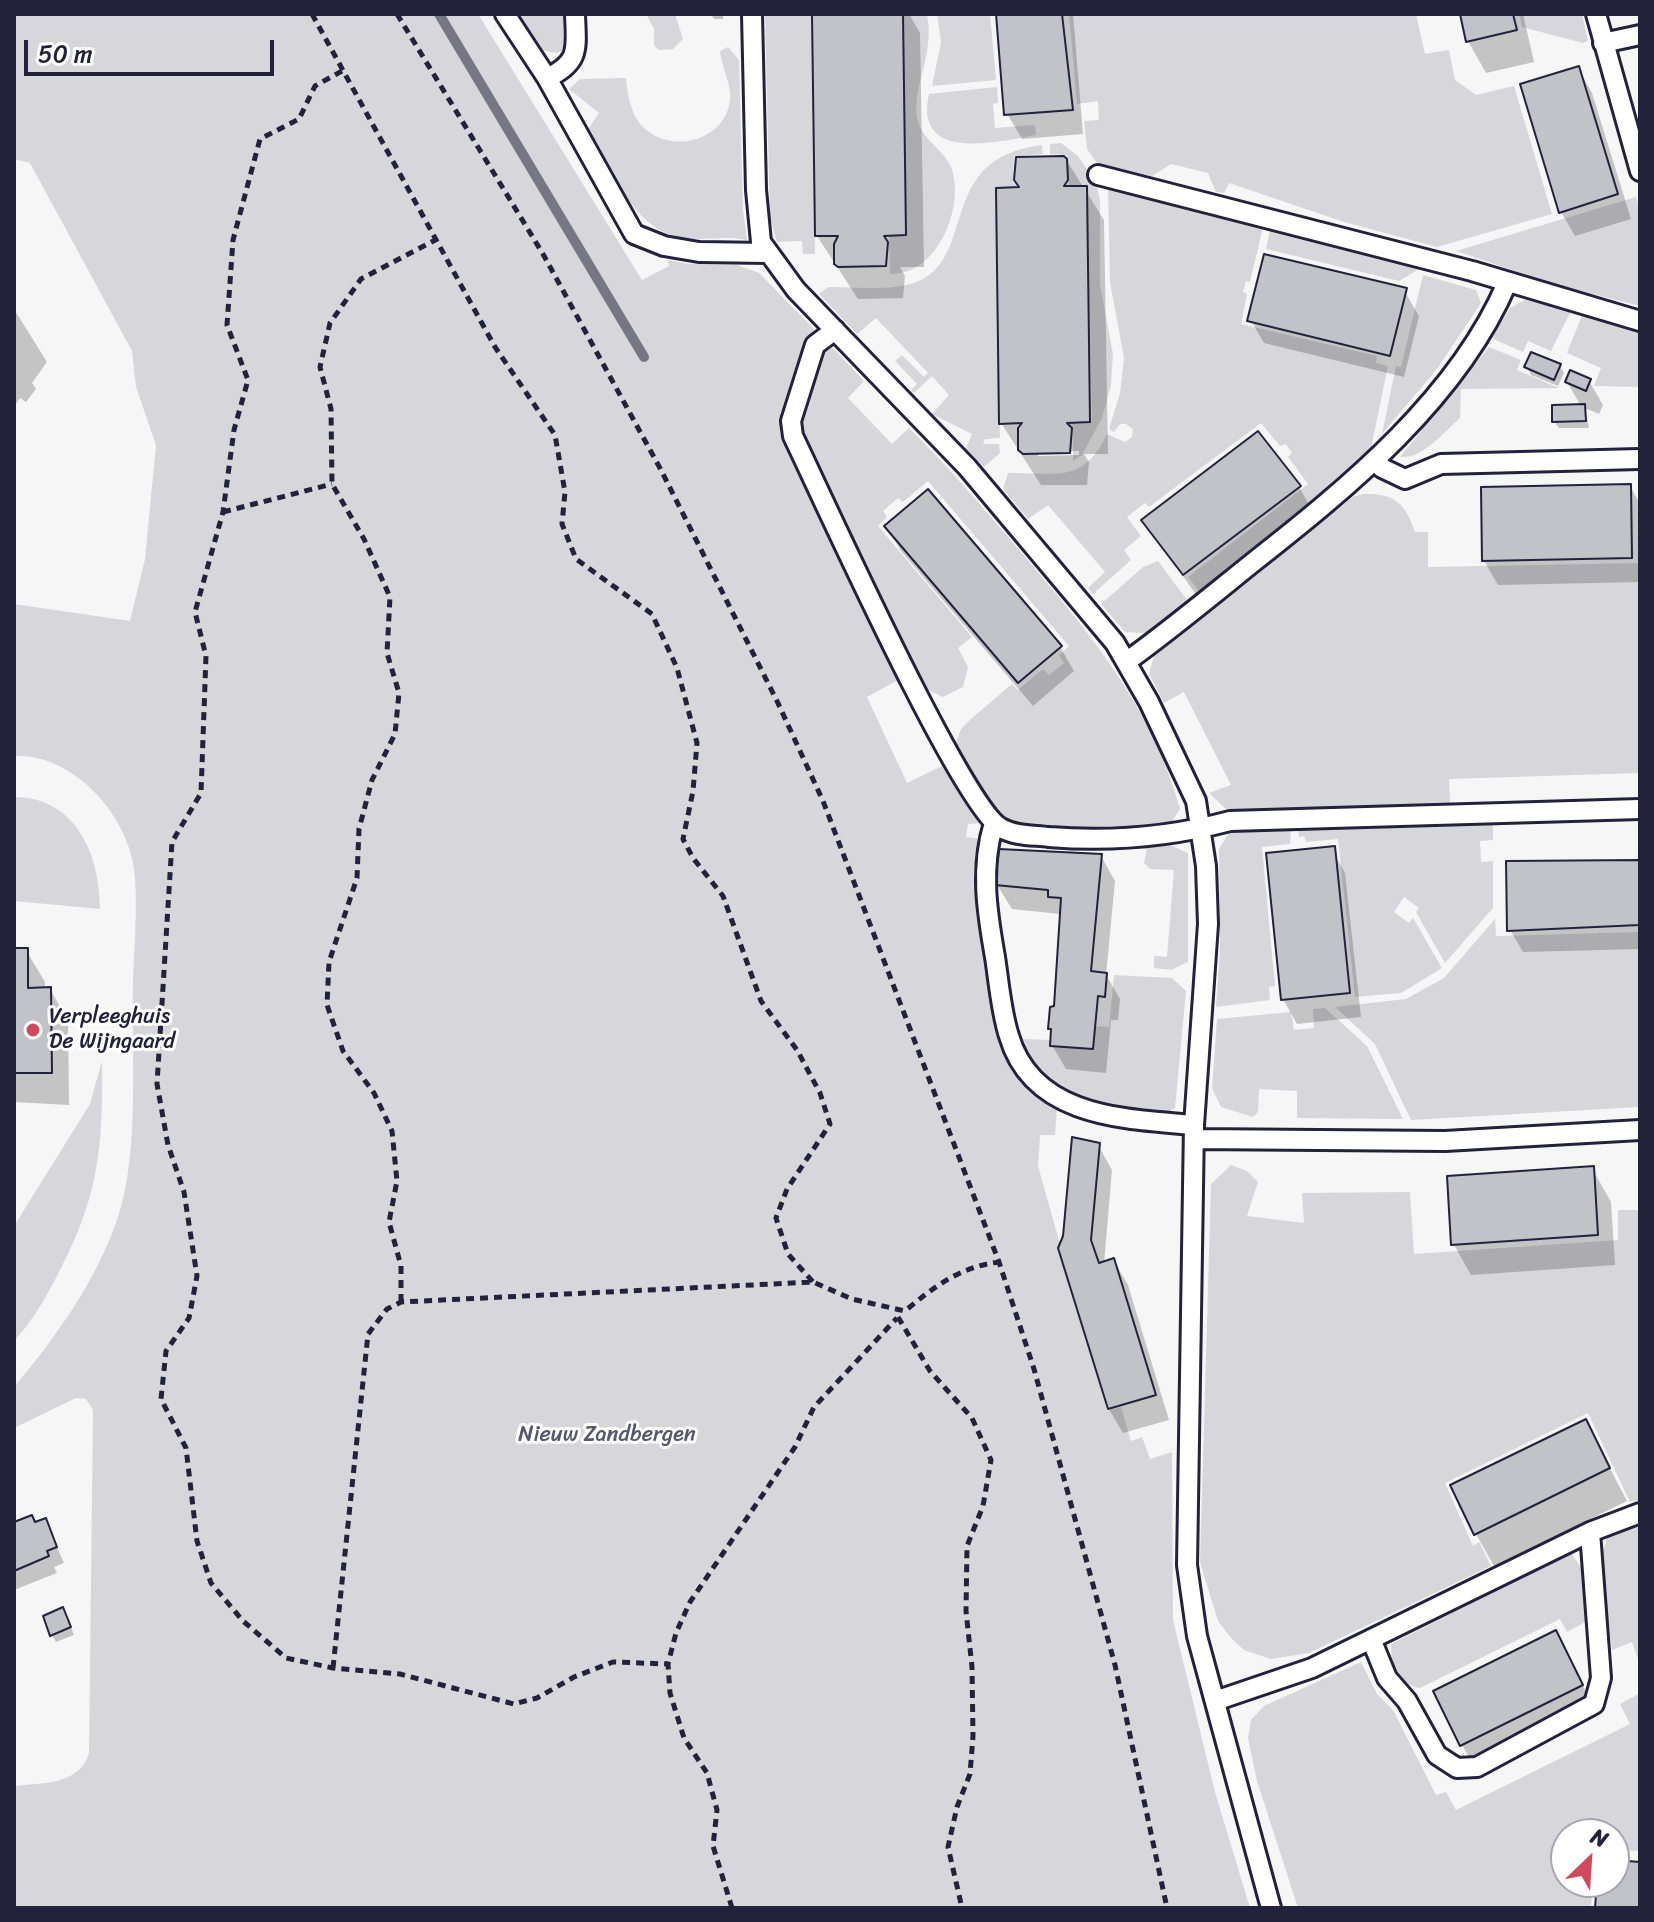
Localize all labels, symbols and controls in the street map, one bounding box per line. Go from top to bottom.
scale bar [28,24,278,74]
text: 50 m [38,33,93,75]
place label: Verpleeghuis De Wijngaard [49,1004,175,1056]
marker: Verpleeghuis De Wijngaard [24,1021,42,1039]
park label: Nieuw Zandbergen [518,1422,696,1448]
text: N [1584,1817,1615,1859]
north arrow [1550,1818,1630,1898]

